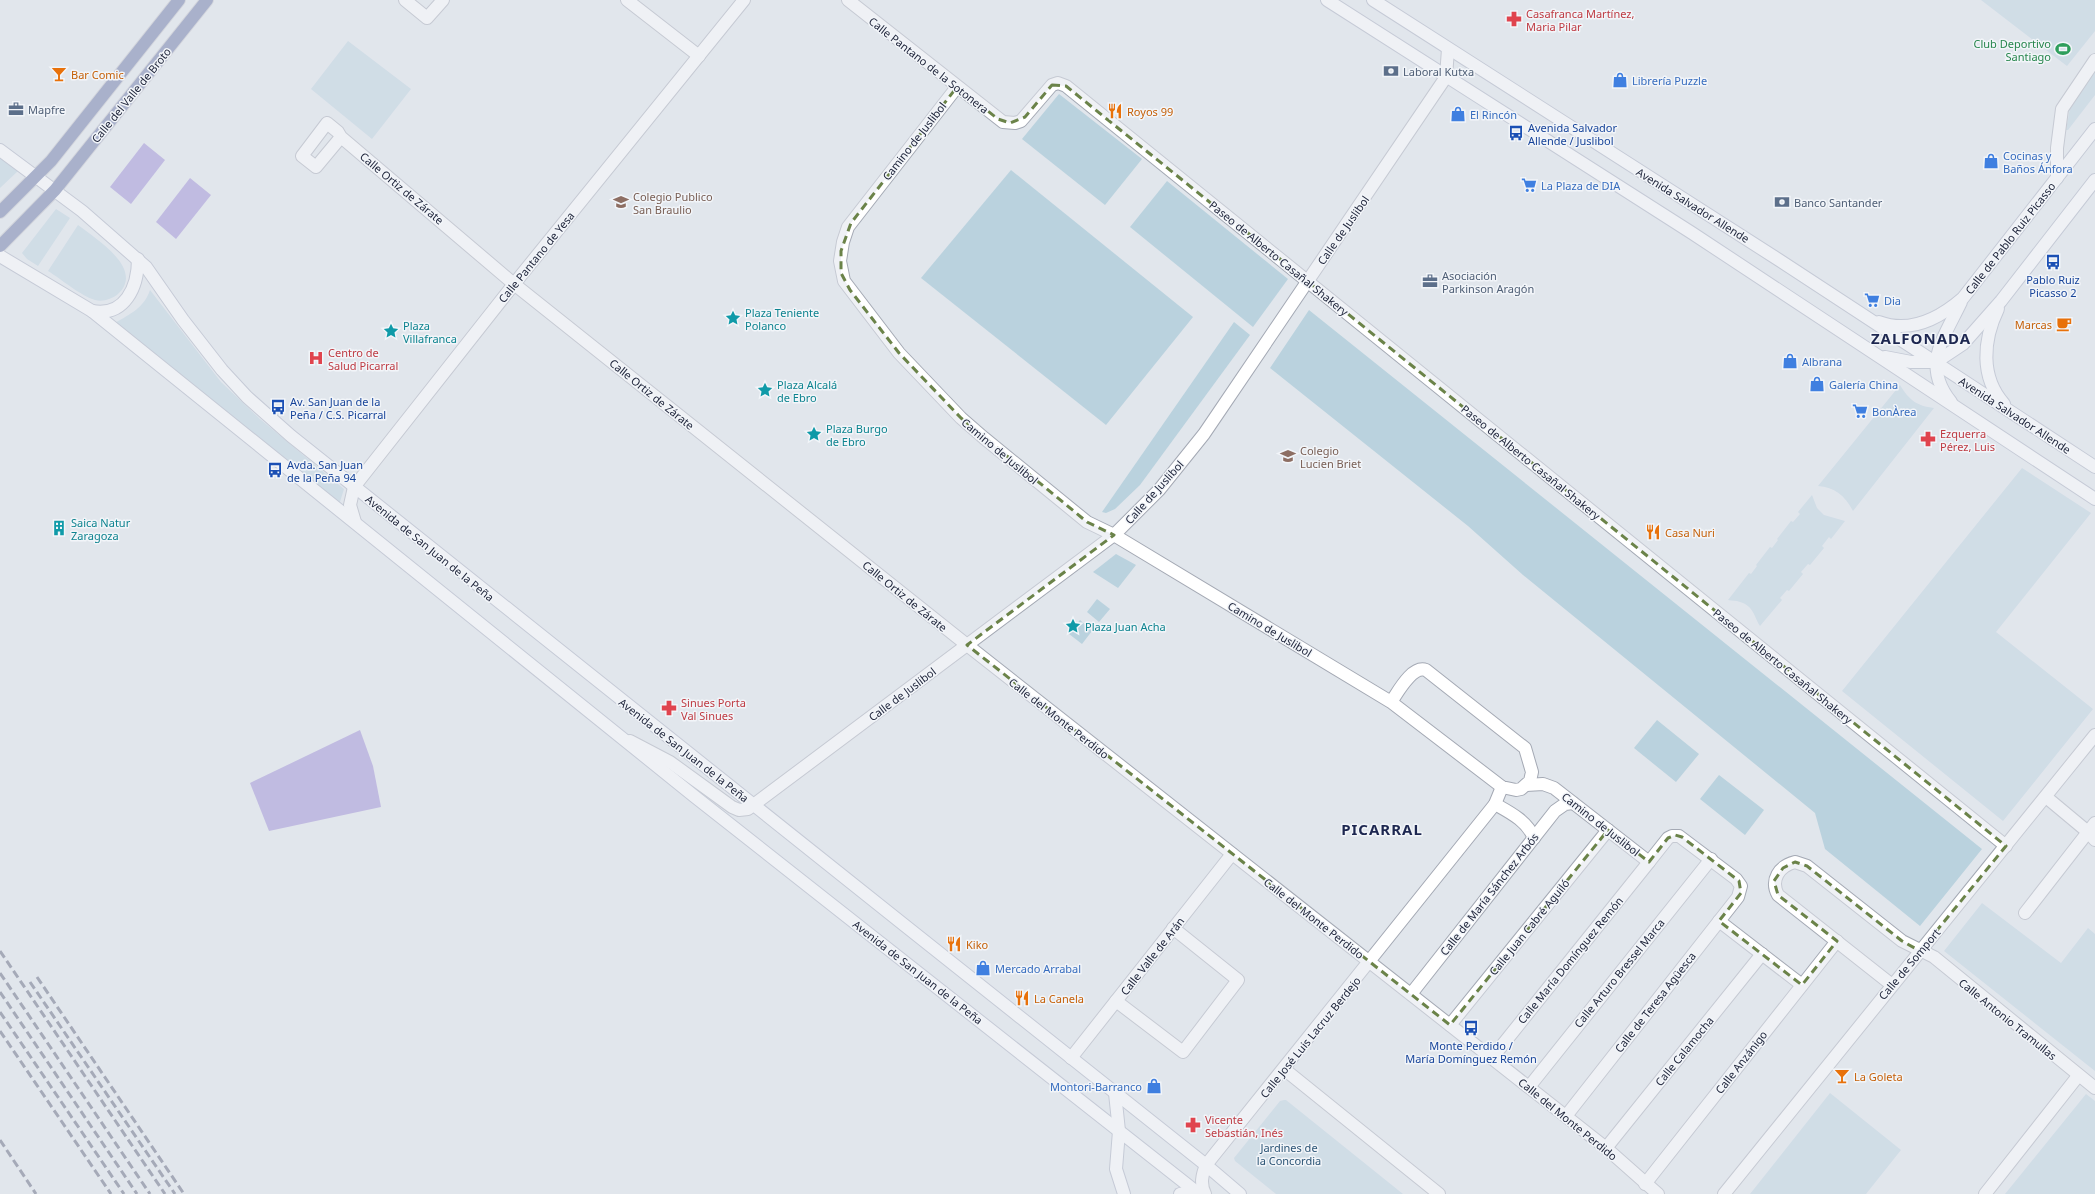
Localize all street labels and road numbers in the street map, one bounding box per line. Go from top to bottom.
street label: Calle Pantano de la Sotonera [866,13,992,117]
street label: Calle del Valle de Broto [88,44,174,146]
street label: Camino de Juslibol [879,99,949,183]
street label: Calle Ortiz de Zárate [357,149,447,227]
street label: Avenida Salvador Allende [1634,164,1752,246]
street label: Calle de Pablo Ruiz Picasso [1962,179,2059,297]
street label: Calle de Juslibol [1314,193,1372,267]
street label: Paseo de Alberto Casañal Shakery [1206,197,1352,319]
street label: Calle Pantano de Yesa [495,208,577,306]
street label: Calle Ortiz de Zárate [607,355,697,433]
street label: Avenida Salvador Allende [1956,373,2074,457]
street label: Paseo de Alberto Casañal Shakery [1458,401,1604,523]
street label: Camino de Juslibol [959,415,1041,487]
street label: Calle de Juslibol [1121,457,1187,527]
street label: Avenida de San Juan de la Peña [363,491,497,605]
street label: Calle Ortiz de Zárate [860,557,950,635]
street label: Camino de Juslibol [1225,598,1315,660]
street label: Paseo de Alberto Casañal Shakery [1710,605,1856,727]
street label: Calle de Juslibol [865,664,939,724]
street label: Calle del Monte Perdido [1006,674,1112,762]
street label: Avenida de San Juan de la Peña [616,694,752,806]
street label: Camino de Juslibol [1559,789,1643,859]
street label: Calle de María Sánchez Arbós [1436,830,1542,958]
street label: Calle del Monte Perdido [1261,874,1367,962]
street label: Calle Juan Cabré Aguiló [1486,876,1573,978]
street label: Calle María Domínguez Remón [1514,893,1626,1027]
street label: Calle Valle de Arán [1117,914,1187,998]
street label: Calle Arturo Bressel Marca [1570,915,1668,1031]
street label: Avenida de San Juan de la Peña [850,916,986,1028]
street label: Calle de Somport [1875,925,1943,1003]
street label: Calle de Teresa Agüesca [1611,949,1699,1055]
street label: Calle José Luis Lacruz Berdejo [1256,973,1364,1101]
street label: Calle Antonio Tramullas [1956,975,2060,1063]
street label: Calle Calamocha [1651,1013,1717,1089]
street label: Calle Anzánigo [1712,1027,1771,1097]
street label: Calle del Monte Perdido [1515,1074,1621,1164]

